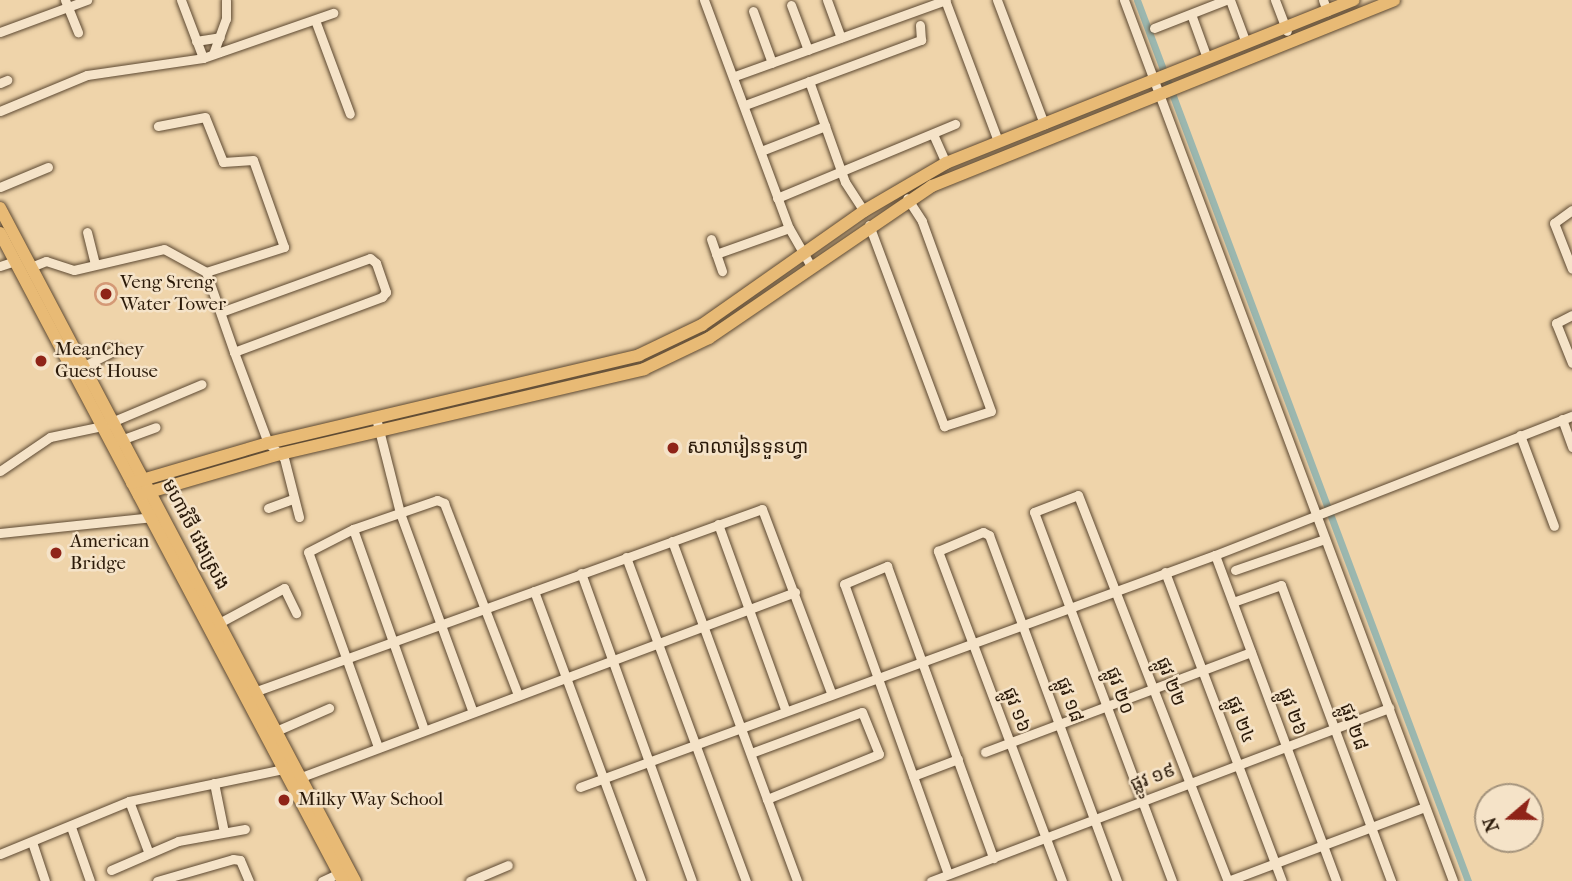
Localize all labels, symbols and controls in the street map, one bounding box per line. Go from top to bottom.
place label: Veng Sreng Water Tower [120,272,226,316]
marker: Veng Sreng Water Tower [98,286,114,302]
place label: MeanChey Guest House [55,339,158,383]
marker: MeanChey Guest House [33,353,49,369]
place label: សាលារៀនទួនហ្វា [687,437,808,459]
marker: សាលារៀនទួនហ្វា [665,440,681,456]
street label: មហាវិថី វេងស្រេង [156,476,234,594]
place label: American Bridge [70,531,149,575]
marker: American Bridge [48,545,64,561]
street label: ផ្លូវ ២២ [1150,654,1190,710]
street label: ផ្លូវ ២០ [1100,664,1138,718]
street label: ផ្លូវ ១៨ [1050,674,1088,726]
street label: ផ្លូវ ១៦ [997,684,1035,736]
street label: ផ្លូវ ២៦ [1273,685,1311,739]
street label: ផ្លូវ ២៤ [1221,693,1259,747]
street label: ផ្លូវ ២៨ [1334,700,1372,754]
street label: ផ្លូវ ១៩ [1127,759,1179,797]
north arrow [1474,783,1544,853]
place label: Milky Way School [298,789,443,811]
marker: Milky Way School [276,792,292,808]
text: N [1478,814,1504,835]

